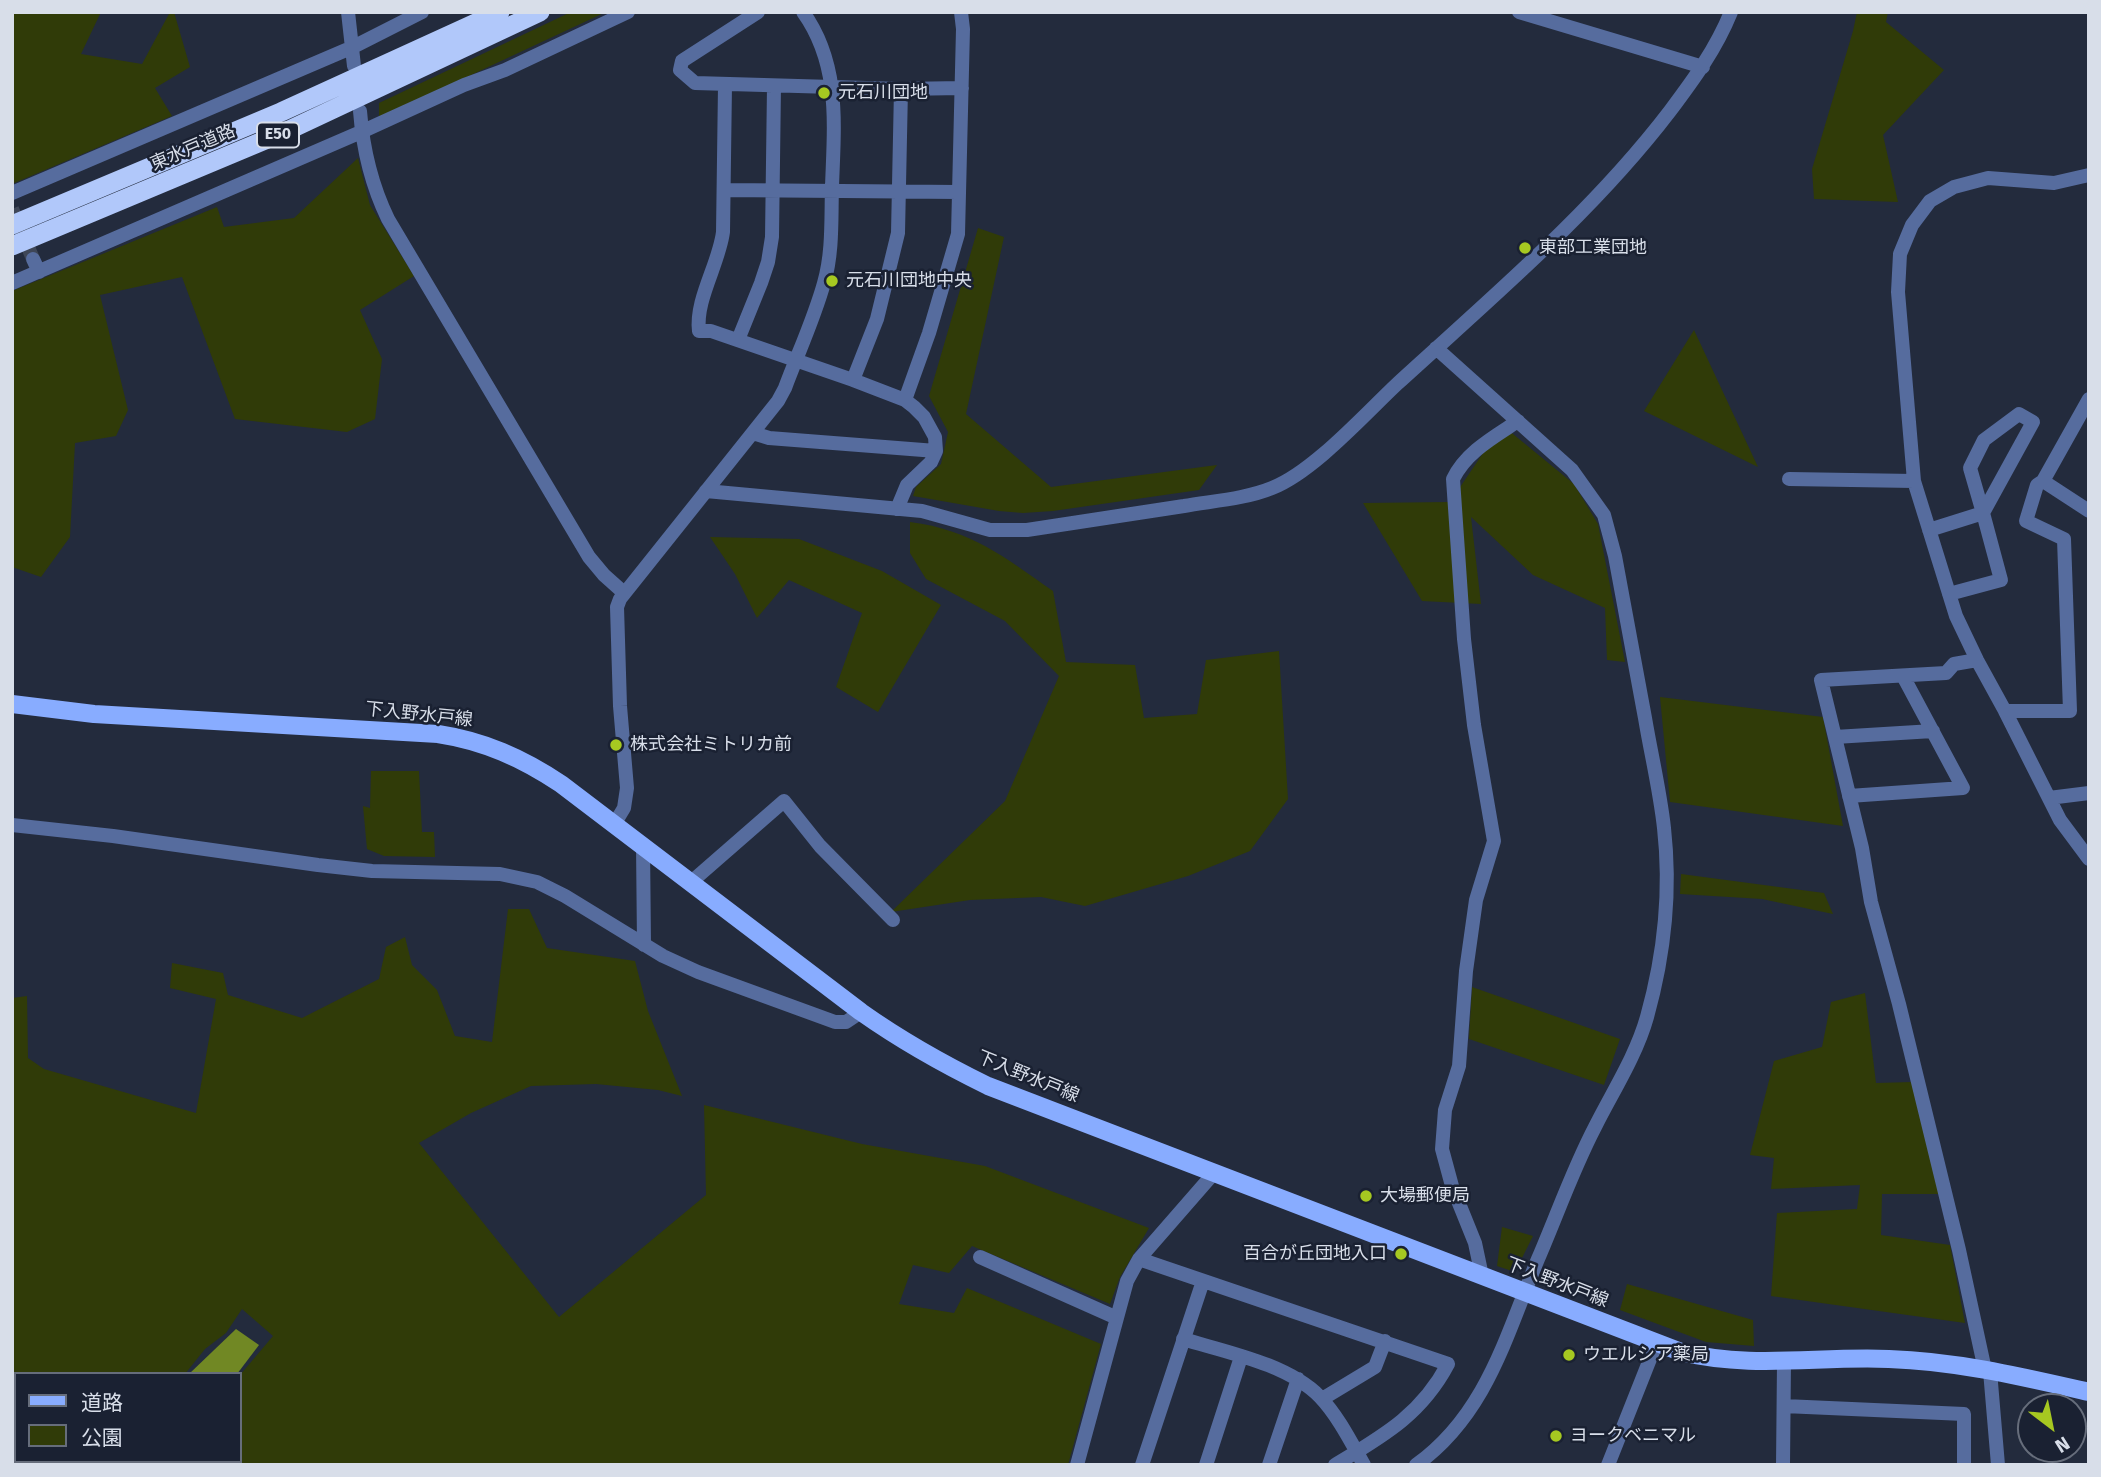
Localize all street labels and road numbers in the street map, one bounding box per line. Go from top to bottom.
street label: 東水戸道路 [147,120,239,176]
road number: E50 [257,122,299,148]
street label: 下入野水戸線 [364,699,474,731]
street label: 下入野水戸線 [974,1047,1082,1107]
street label: 下入野水戸線 [1503,1254,1611,1312]

